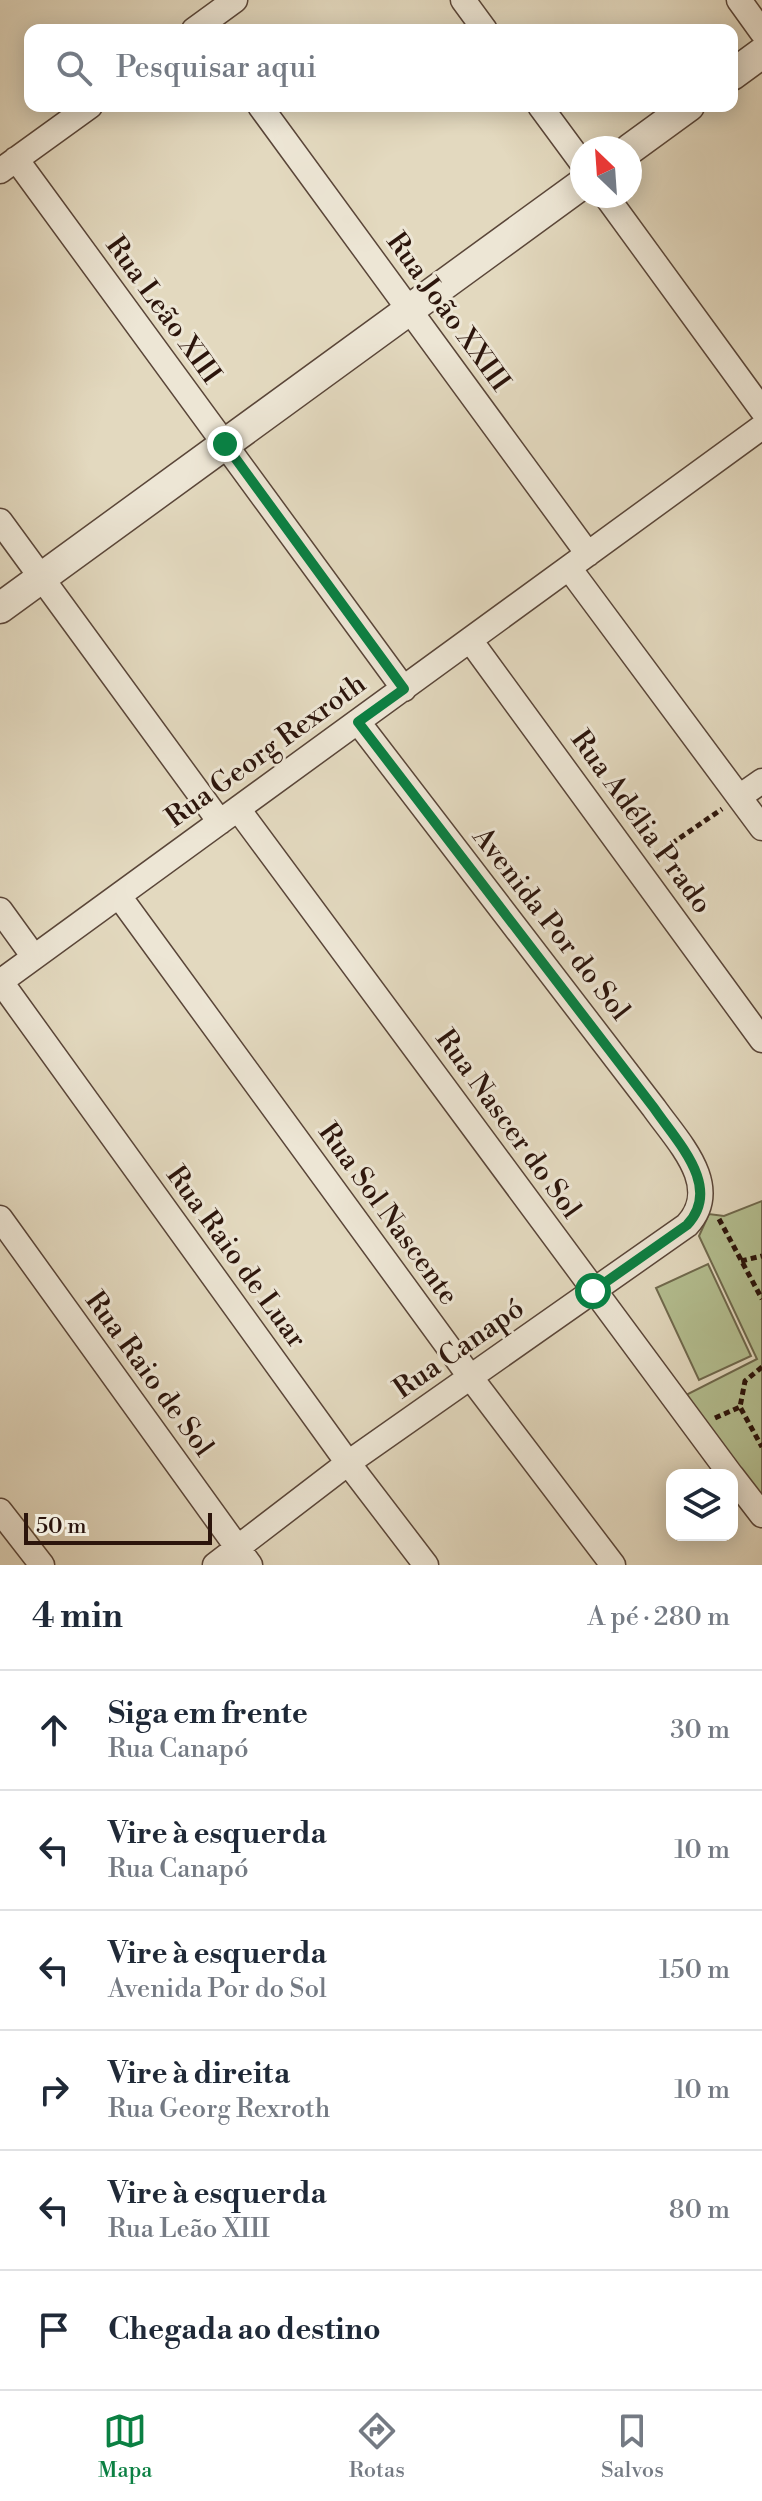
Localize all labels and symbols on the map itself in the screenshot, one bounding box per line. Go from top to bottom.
north arrow [570,136,642,208]
street label: Rua João XXIII [379,226,518,399]
street label: Rua Leão XIII [98,229,229,391]
route end [207,426,243,462]
street label: Rua Georg Rexroth [159,666,373,836]
street label: Rua Adélia Prado [563,723,719,921]
street label: Avenida Por do Sol [464,820,637,1028]
street label: Rua Nascer do Sol [428,1022,588,1226]
street label: Rua Sol Nascente [310,1116,466,1312]
street label: Rua Raio de Luar [158,1159,314,1355]
route start [575,1273,611,1309]
street label: Rua Raio de Sol [77,1284,221,1464]
street label: Rua Canapó [387,1291,531,1407]
scale bar [24,1509,212,1545]

